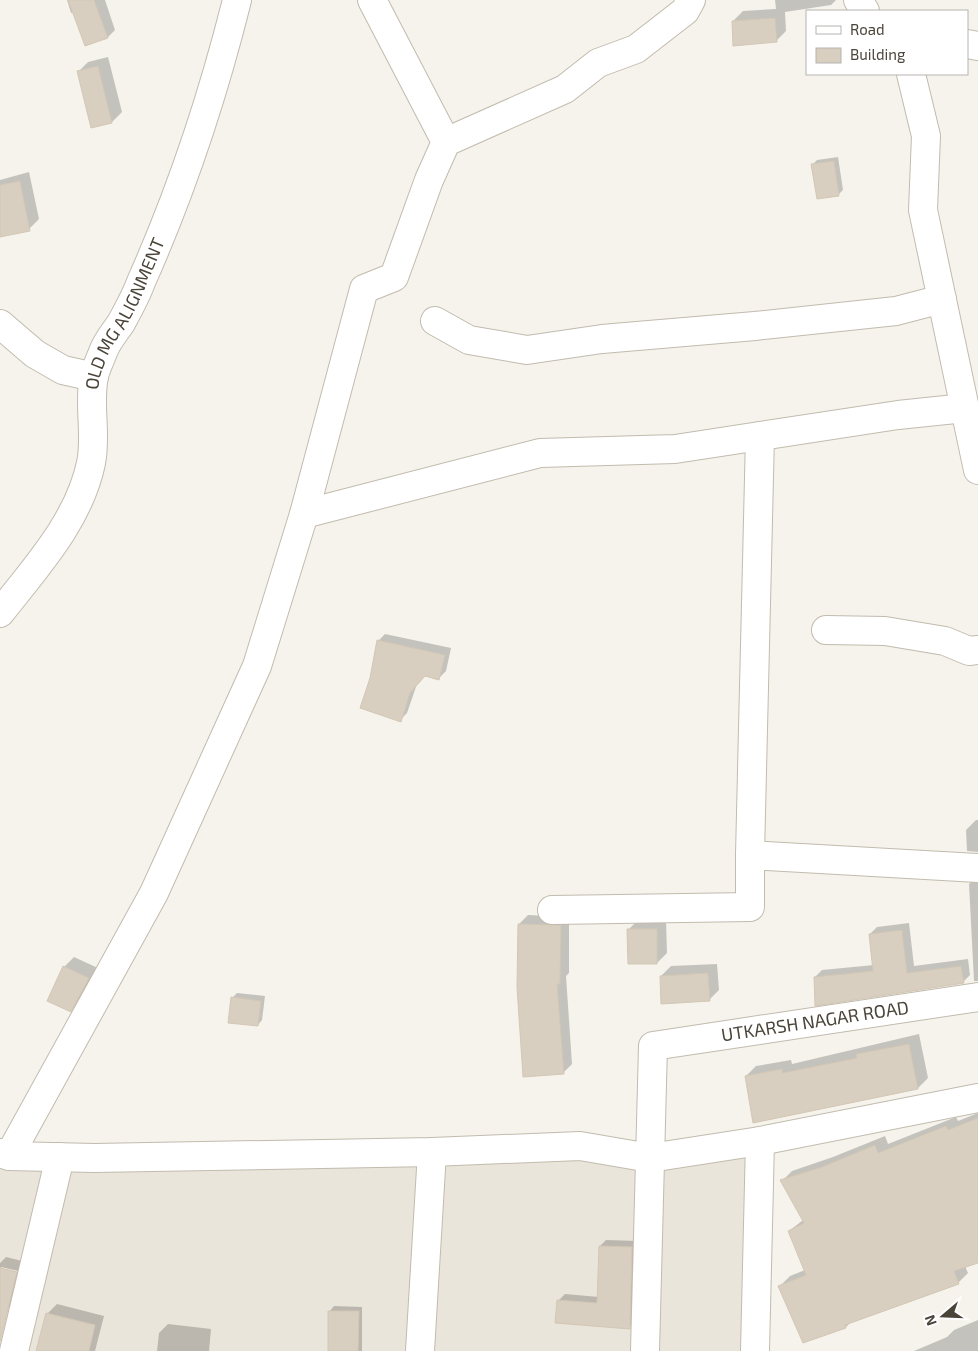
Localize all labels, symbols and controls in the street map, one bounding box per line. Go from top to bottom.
legend [806,10,968,75]
text: Road [850,20,885,38]
text: Building [850,45,906,63]
street label: OLD MG ALIGNMENT [80,234,169,391]
street label: UTKARSH NAGAR ROAD [720,996,910,1046]
north arrow [918,1291,968,1341]
text: N [921,1313,940,1328]

